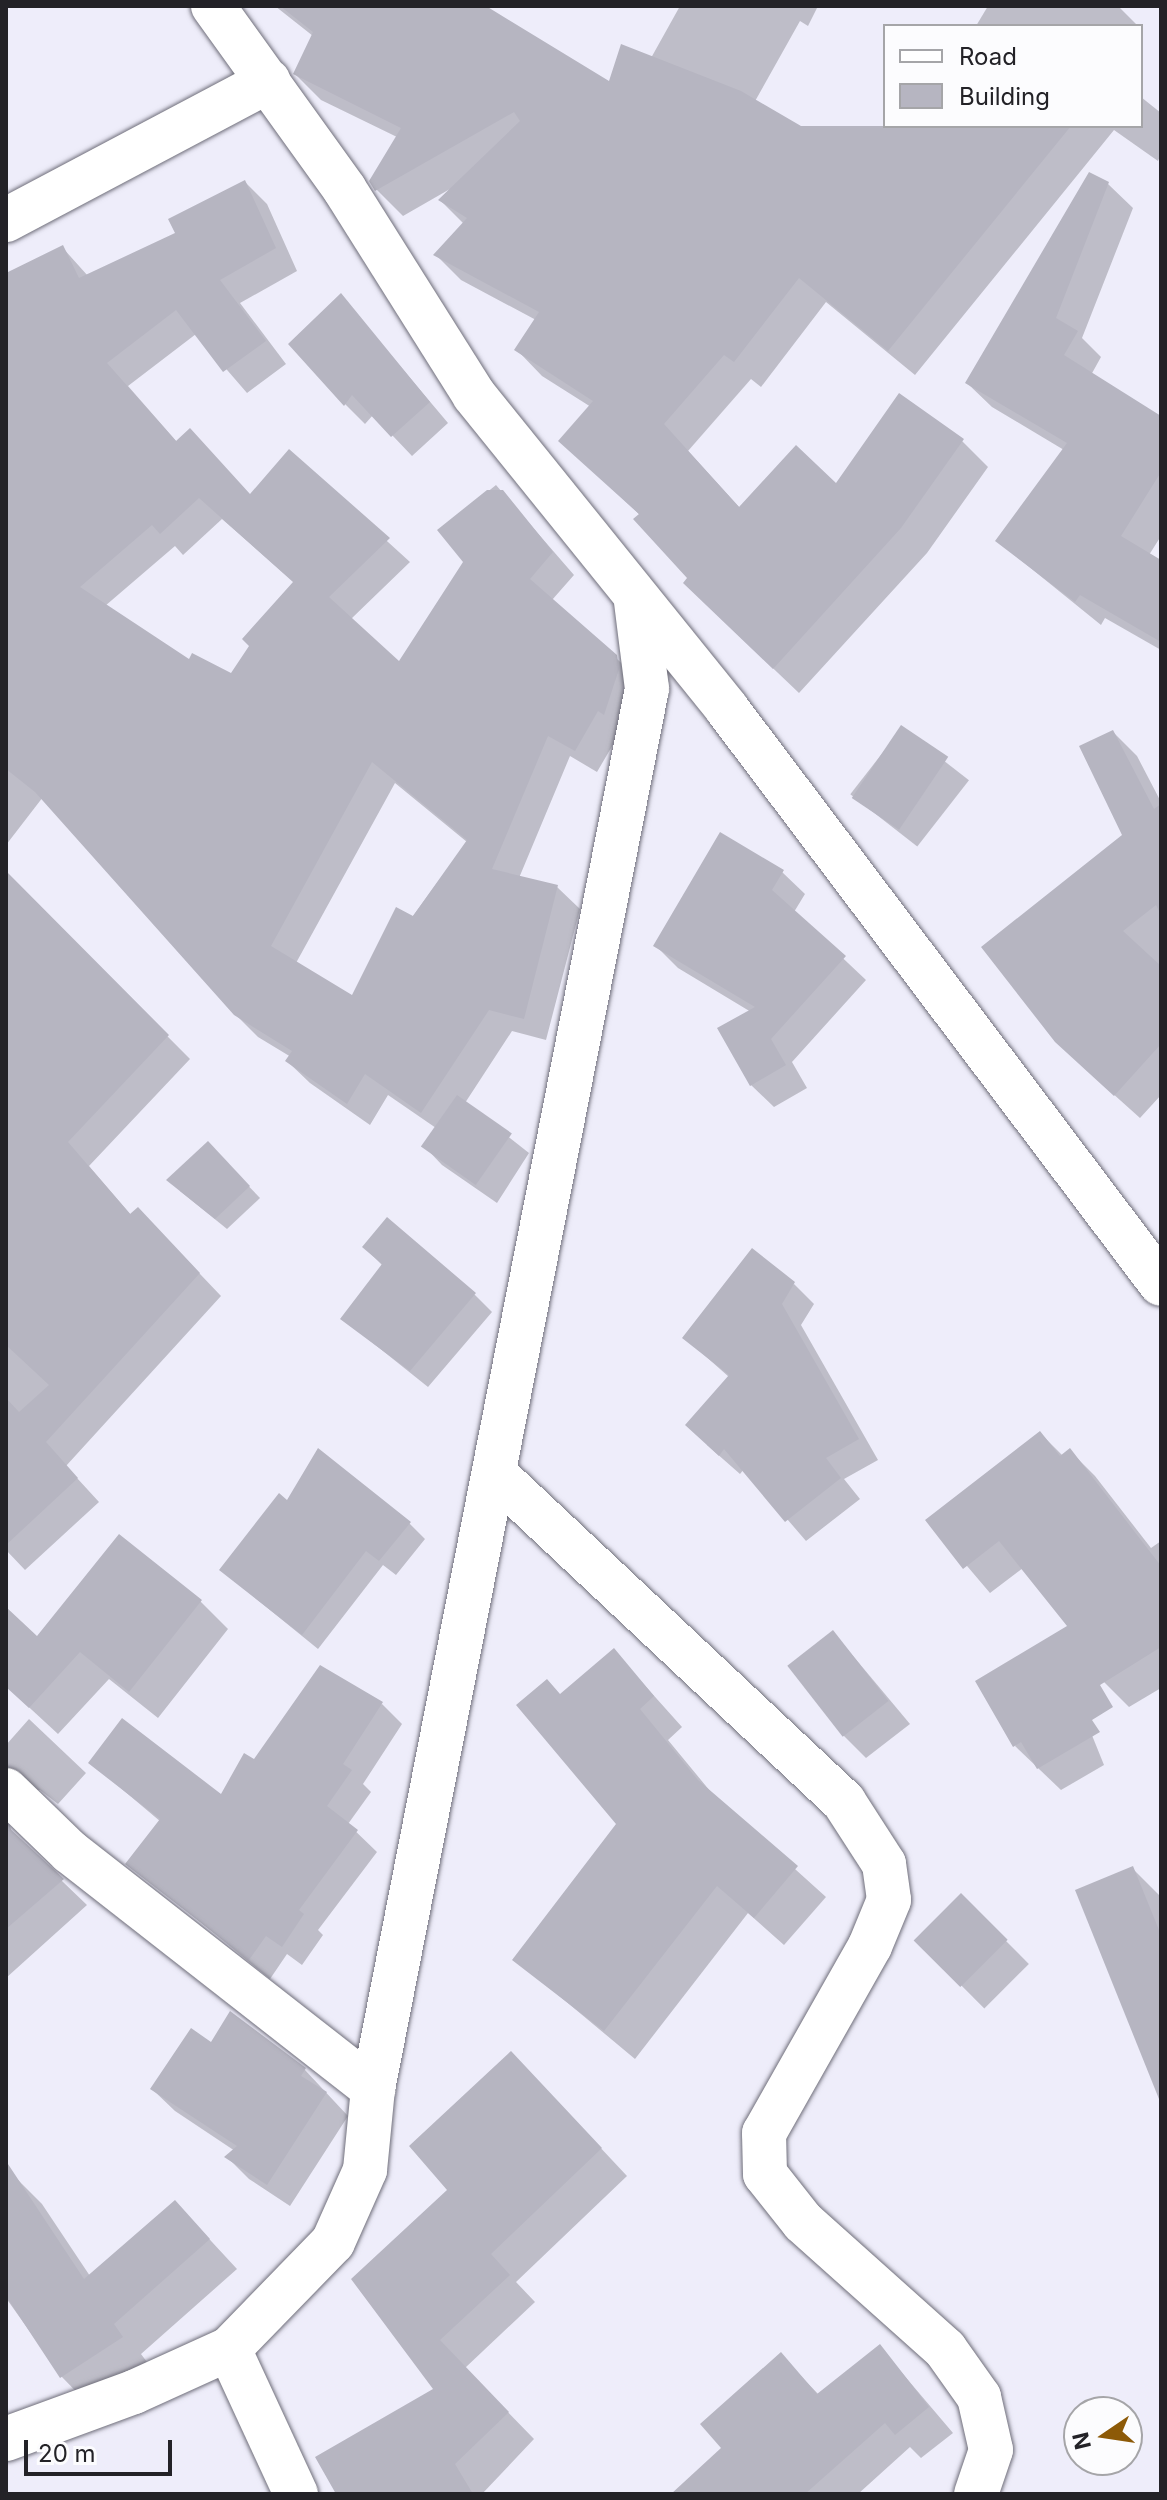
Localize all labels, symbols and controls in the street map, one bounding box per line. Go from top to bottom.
legend [883,24,1143,128]
text: Road [959,42,1017,71]
text: Building [959,82,1050,111]
north arrow [1063,2396,1143,2476]
scale bar [28,2424,176,2474]
text: N [1067,2430,1096,2452]
text: 20 m [38,2439,96,2468]

